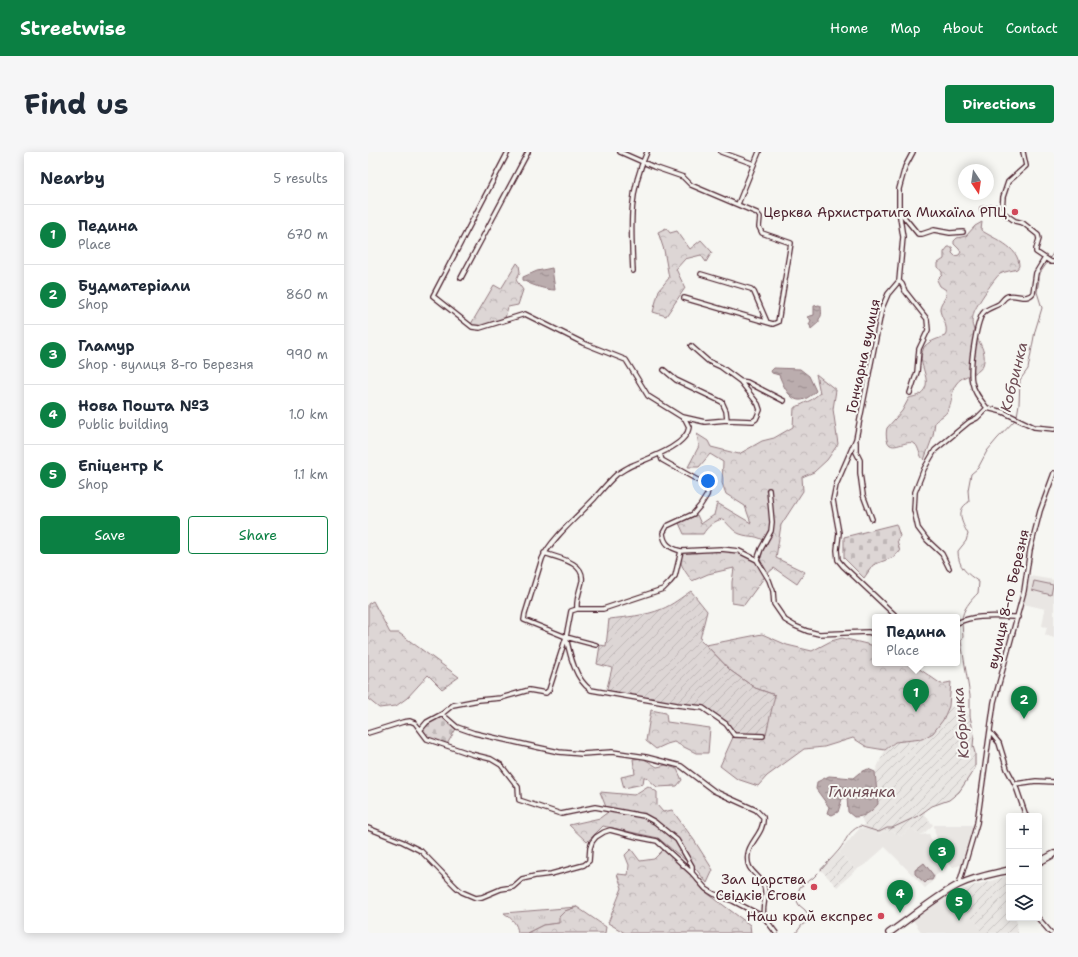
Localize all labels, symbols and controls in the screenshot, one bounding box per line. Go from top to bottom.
text: Streetwise [20,16,126,41]
text: Home [830,19,869,37]
text: Map [891,19,921,37]
text: About [943,19,984,37]
text: Contact [1006,19,1058,37]
text: Find us [24,85,129,123]
button: Directions [945,85,1054,123]
north arrow [958,164,994,200]
text: Nearby [40,167,105,189]
text: 5 results [273,170,328,187]
place label: Церква Архистратига Михаїла РПЦ [763,203,1007,221]
marker: Церква Архистратига Михаїла РПЦ [1010,207,1020,217]
text: Педина [78,216,138,236]
text: 1 [50,226,56,243]
text: 670 m [287,226,328,243]
text: Place [78,236,111,253]
text: Будматеріали [78,276,191,296]
text: 2 [48,286,58,303]
text: 860 m [286,286,328,303]
text: Shop [78,296,108,313]
street label: Гончарна вулиця [842,297,884,415]
text: Гламур [78,336,134,356]
water label: Кобринка [996,340,1032,414]
text: 3 [48,346,58,363]
text: 990 m [286,346,328,363]
text: Shop · вулиця 8-го Березня [78,356,254,373]
text: Нова Пошта №3 [78,396,209,416]
text: 4 [48,406,58,423]
text: 1.0 km [289,406,328,423]
text: Public building [78,416,169,433]
text: Епіцентр К [78,456,163,476]
text: 5 [49,466,57,483]
text: 1.1 km [293,466,328,483]
your location [698,471,718,491]
text: Shop [78,476,108,493]
button: Save [40,516,180,554]
button: Share [188,516,328,554]
street label: вулиця 8-го Березня [983,527,1033,671]
popup [872,614,960,666]
text: Педина [886,622,946,642]
text: Place [886,642,919,659]
pin: 1 [903,679,929,712]
water label: Кобринка [948,686,974,760]
pin: 2 [1011,686,1037,719]
water label: Глинянка [828,782,896,802]
map controls [1006,813,1042,921]
button: + [1006,813,1042,849]
pin: 3 [929,838,955,871]
button: − [1006,849,1042,885]
place label: Зал царства Свідків Єгови [715,870,806,904]
pin: 4 [887,880,913,913]
marker: Зал царства Свідків Єгови [809,882,819,892]
button: layers [1006,885,1042,921]
pin: 5 [946,888,972,921]
place label: Наш край експрес [747,907,873,925]
marker: Наш край експрес [876,911,886,921]

